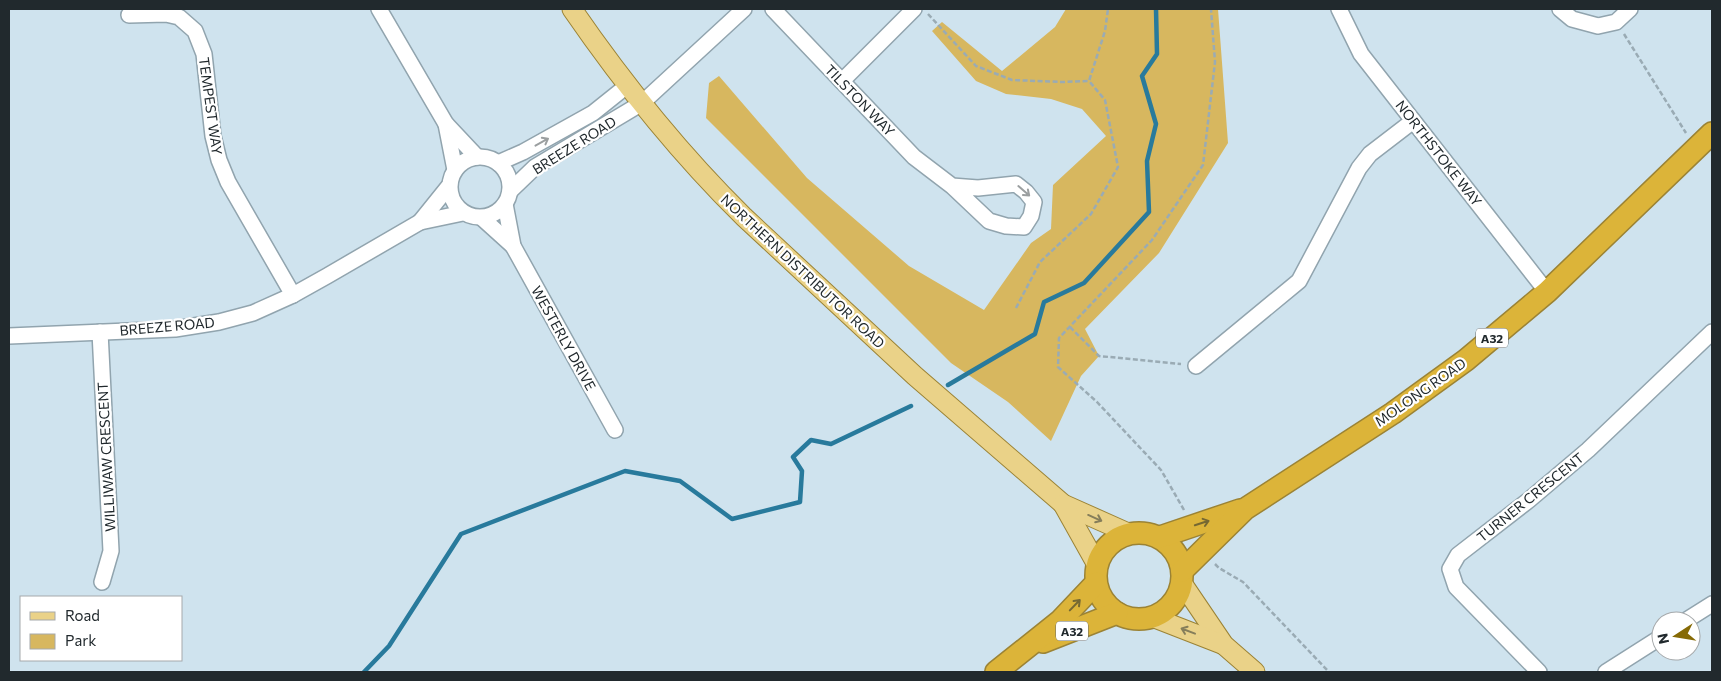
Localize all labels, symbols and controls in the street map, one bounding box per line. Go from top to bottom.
street label: TEMPEST WAY [196,56,226,156]
street label: TILSTON WAY [822,61,898,139]
street label: NORTHSTOKE WAY [1392,97,1486,209]
street label: BREEZE ROAD [529,112,619,178]
one-way arrow [534,136,548,146]
one-way arrow [1017,186,1030,197]
street label: NORTHERN DISTRIBUTOR ROAD [718,191,888,351]
street label: WESTERLY DRIVE [528,283,600,393]
street label: BREEZE ROAD [119,313,215,339]
road number: A32 [1476,328,1508,348]
street label: MOLONG ROAD [1371,354,1469,430]
street label: WILLIWAW CRESCENT [94,382,118,532]
street label: TURNER CRESCENT [1473,449,1587,545]
one-way arrow [1088,514,1103,524]
one-way arrow [1194,518,1210,527]
legend [20,596,182,661]
one-way arrow [1069,598,1081,611]
text: Road [65,606,100,624]
north arrow [1651,611,1701,661]
road number: A32 [1056,622,1088,640]
one-way arrow [1181,626,1196,636]
text: Park [65,631,96,649]
text: N [1653,632,1672,646]

